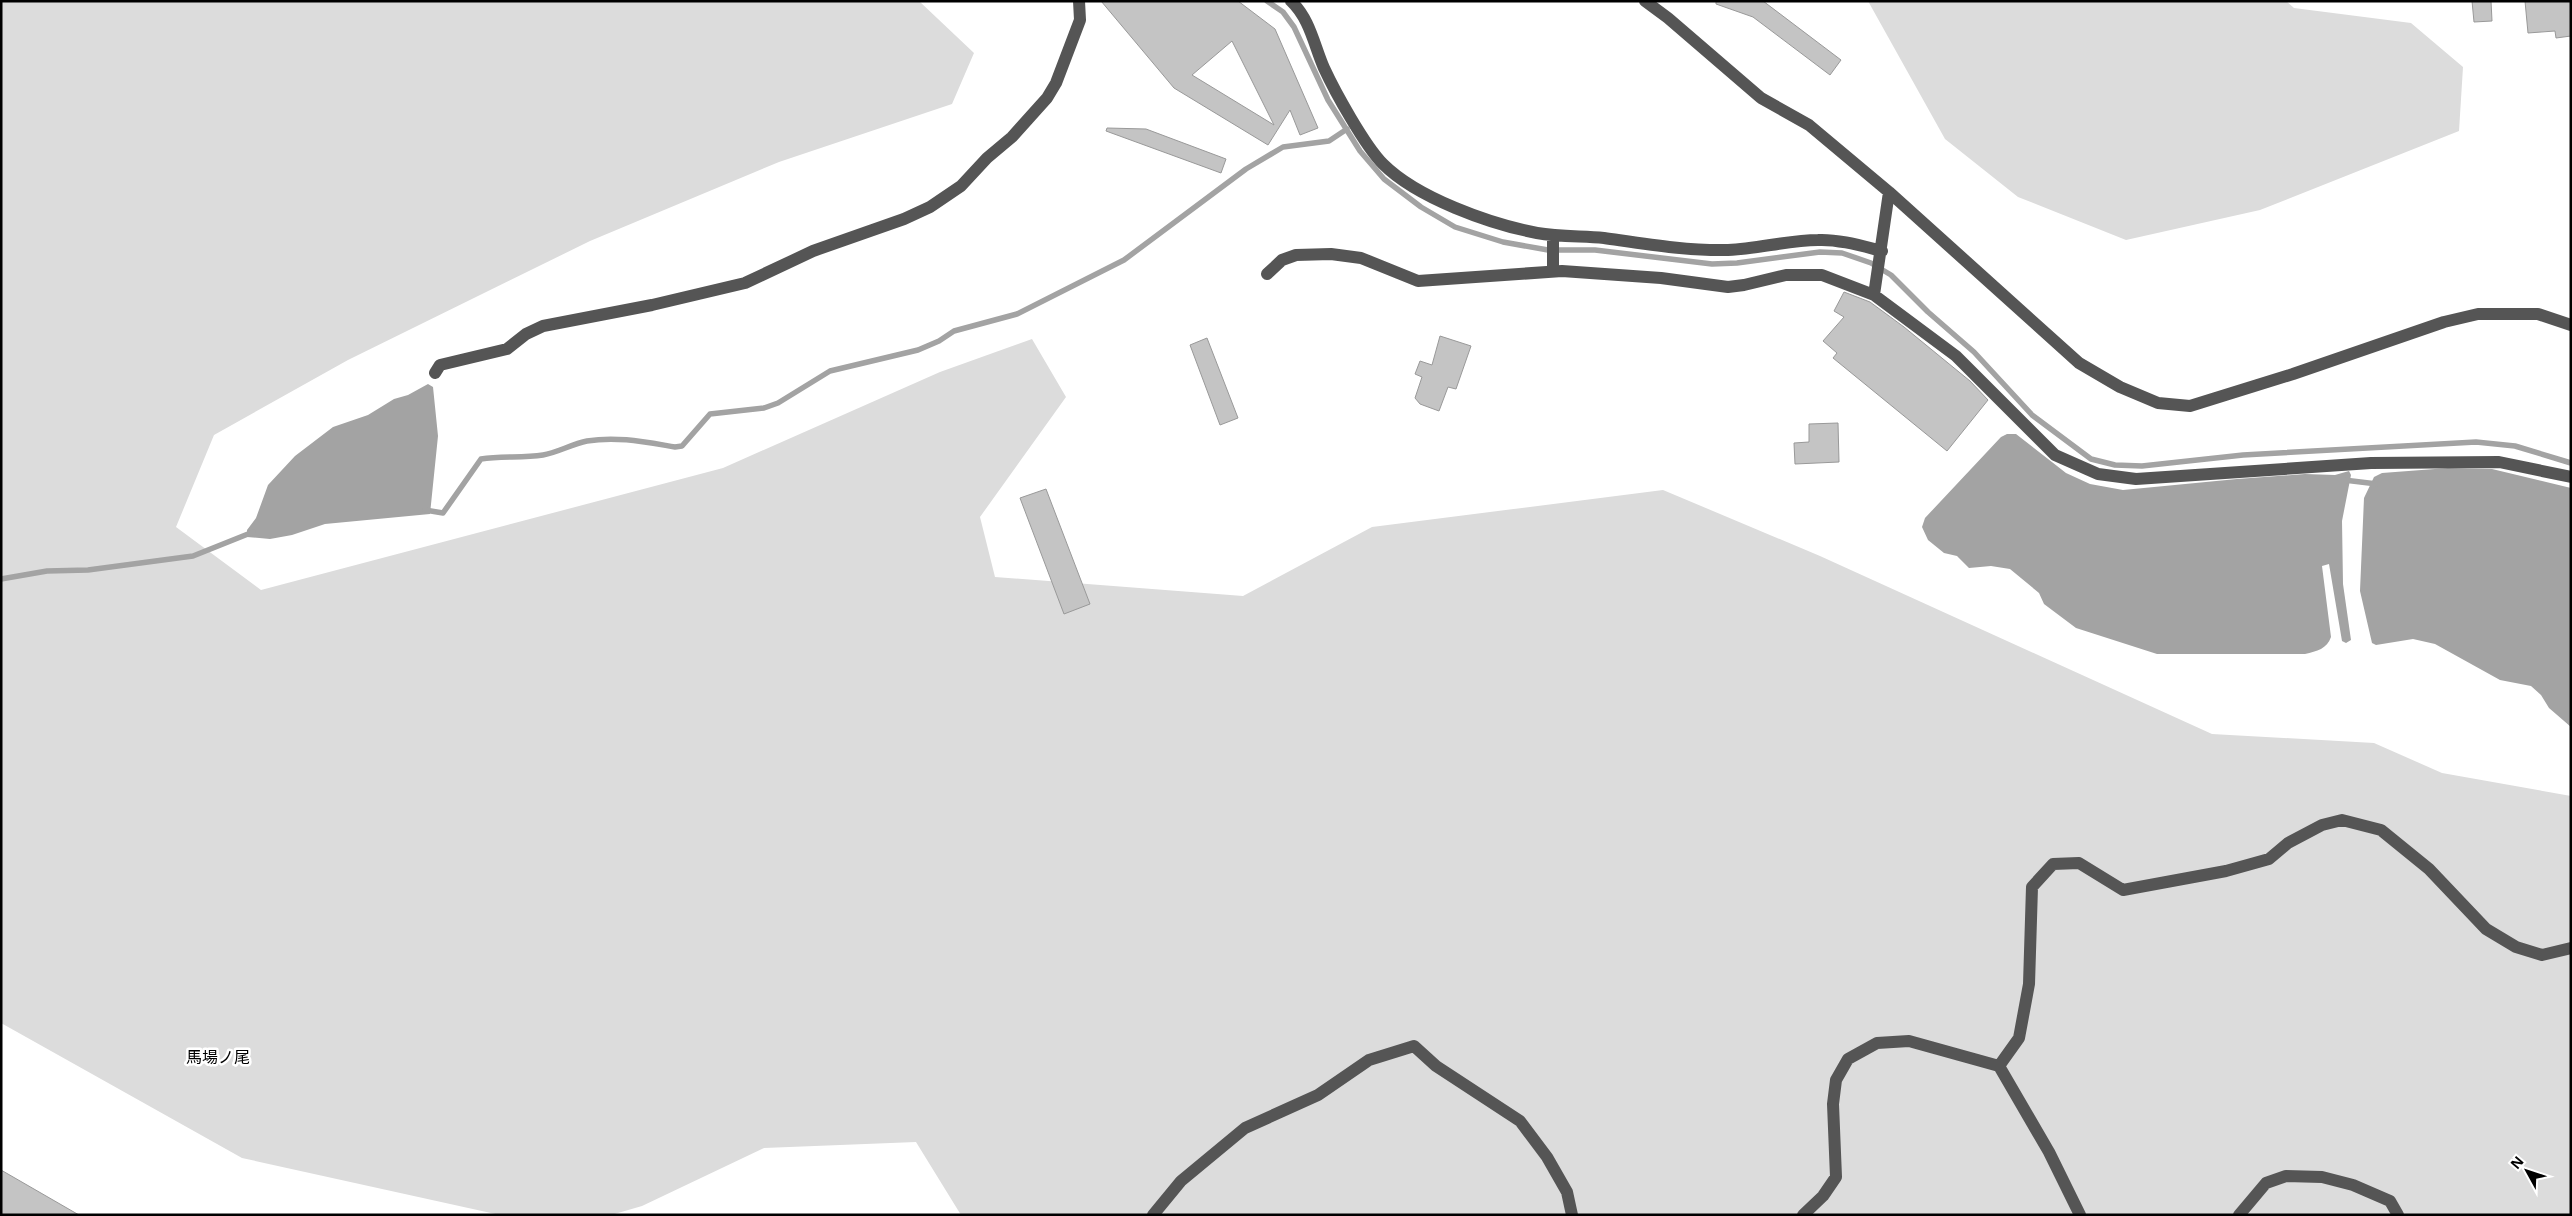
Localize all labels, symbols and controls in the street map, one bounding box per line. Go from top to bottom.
district label: 馬場ノ尾 [186,1046,250,1068]
north arrow [2502,1146,2552,1196]
text: N [2506,1152,2528,1173]

